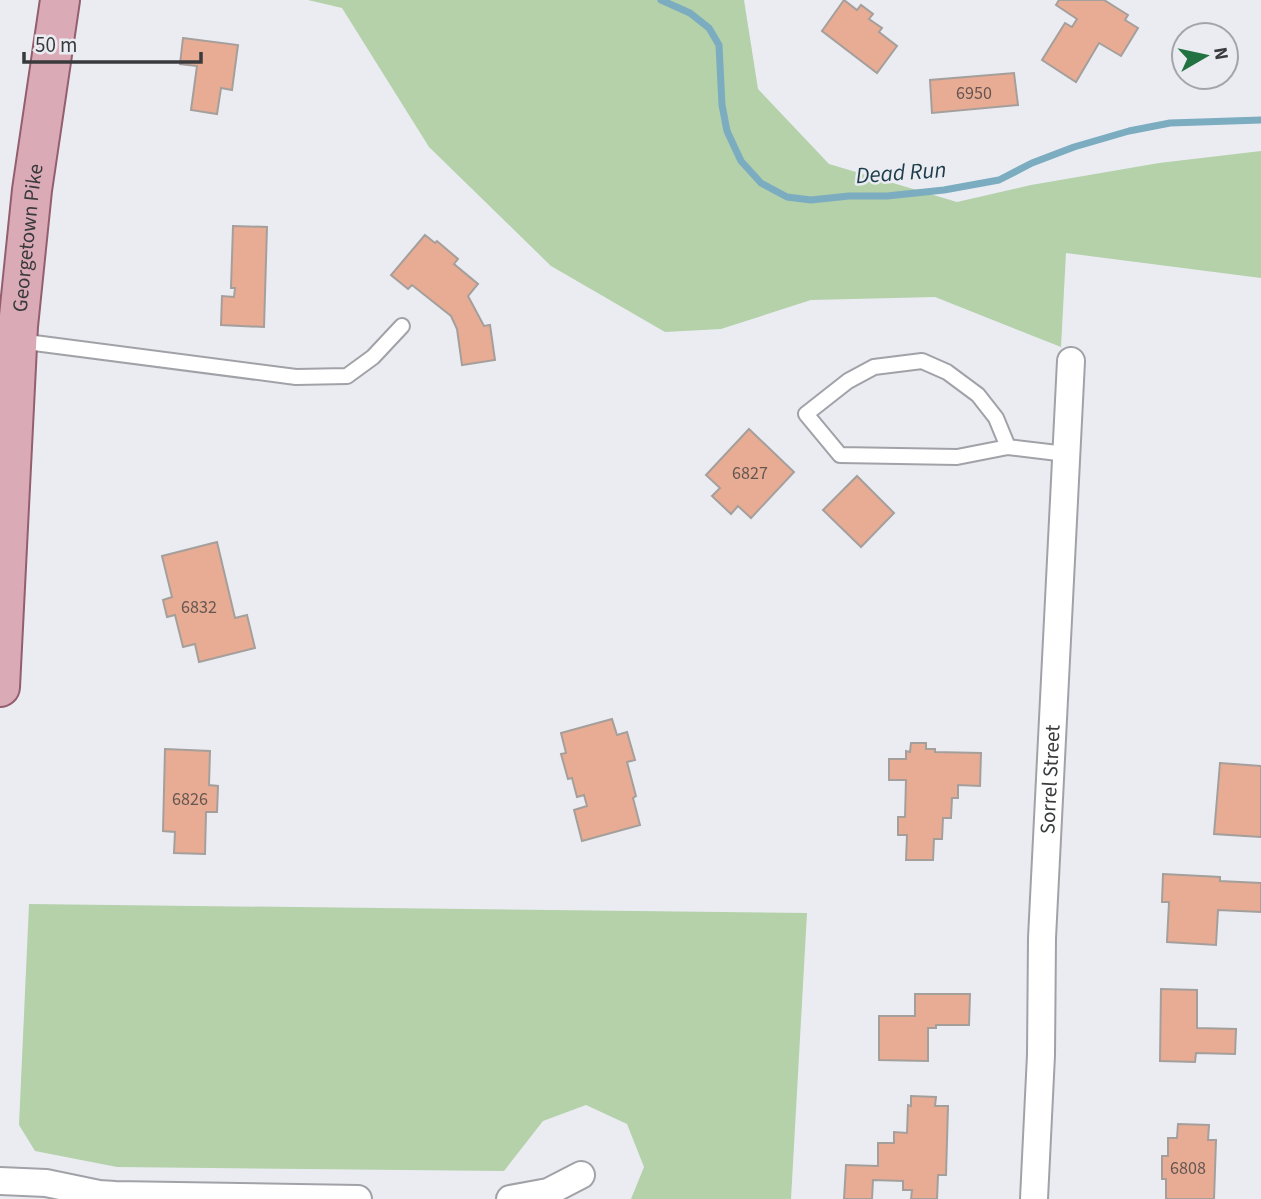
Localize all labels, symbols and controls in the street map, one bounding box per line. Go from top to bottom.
scale bar [24,21,201,65]
north arrow [1170,21,1240,91]
text: 50 m [35,30,77,60]
text: N [1206,45,1235,62]
house number: 6950 [956,81,992,106]
water label: Dead Run [855,153,947,192]
street label: Georgetown Pike [5,162,51,313]
house number: 6827 [732,461,768,486]
house number: 6832 [181,595,217,620]
street label: Sorrel Street [1032,724,1068,835]
house number: 6826 [172,787,208,812]
house number: 6808 [1170,1156,1206,1181]

